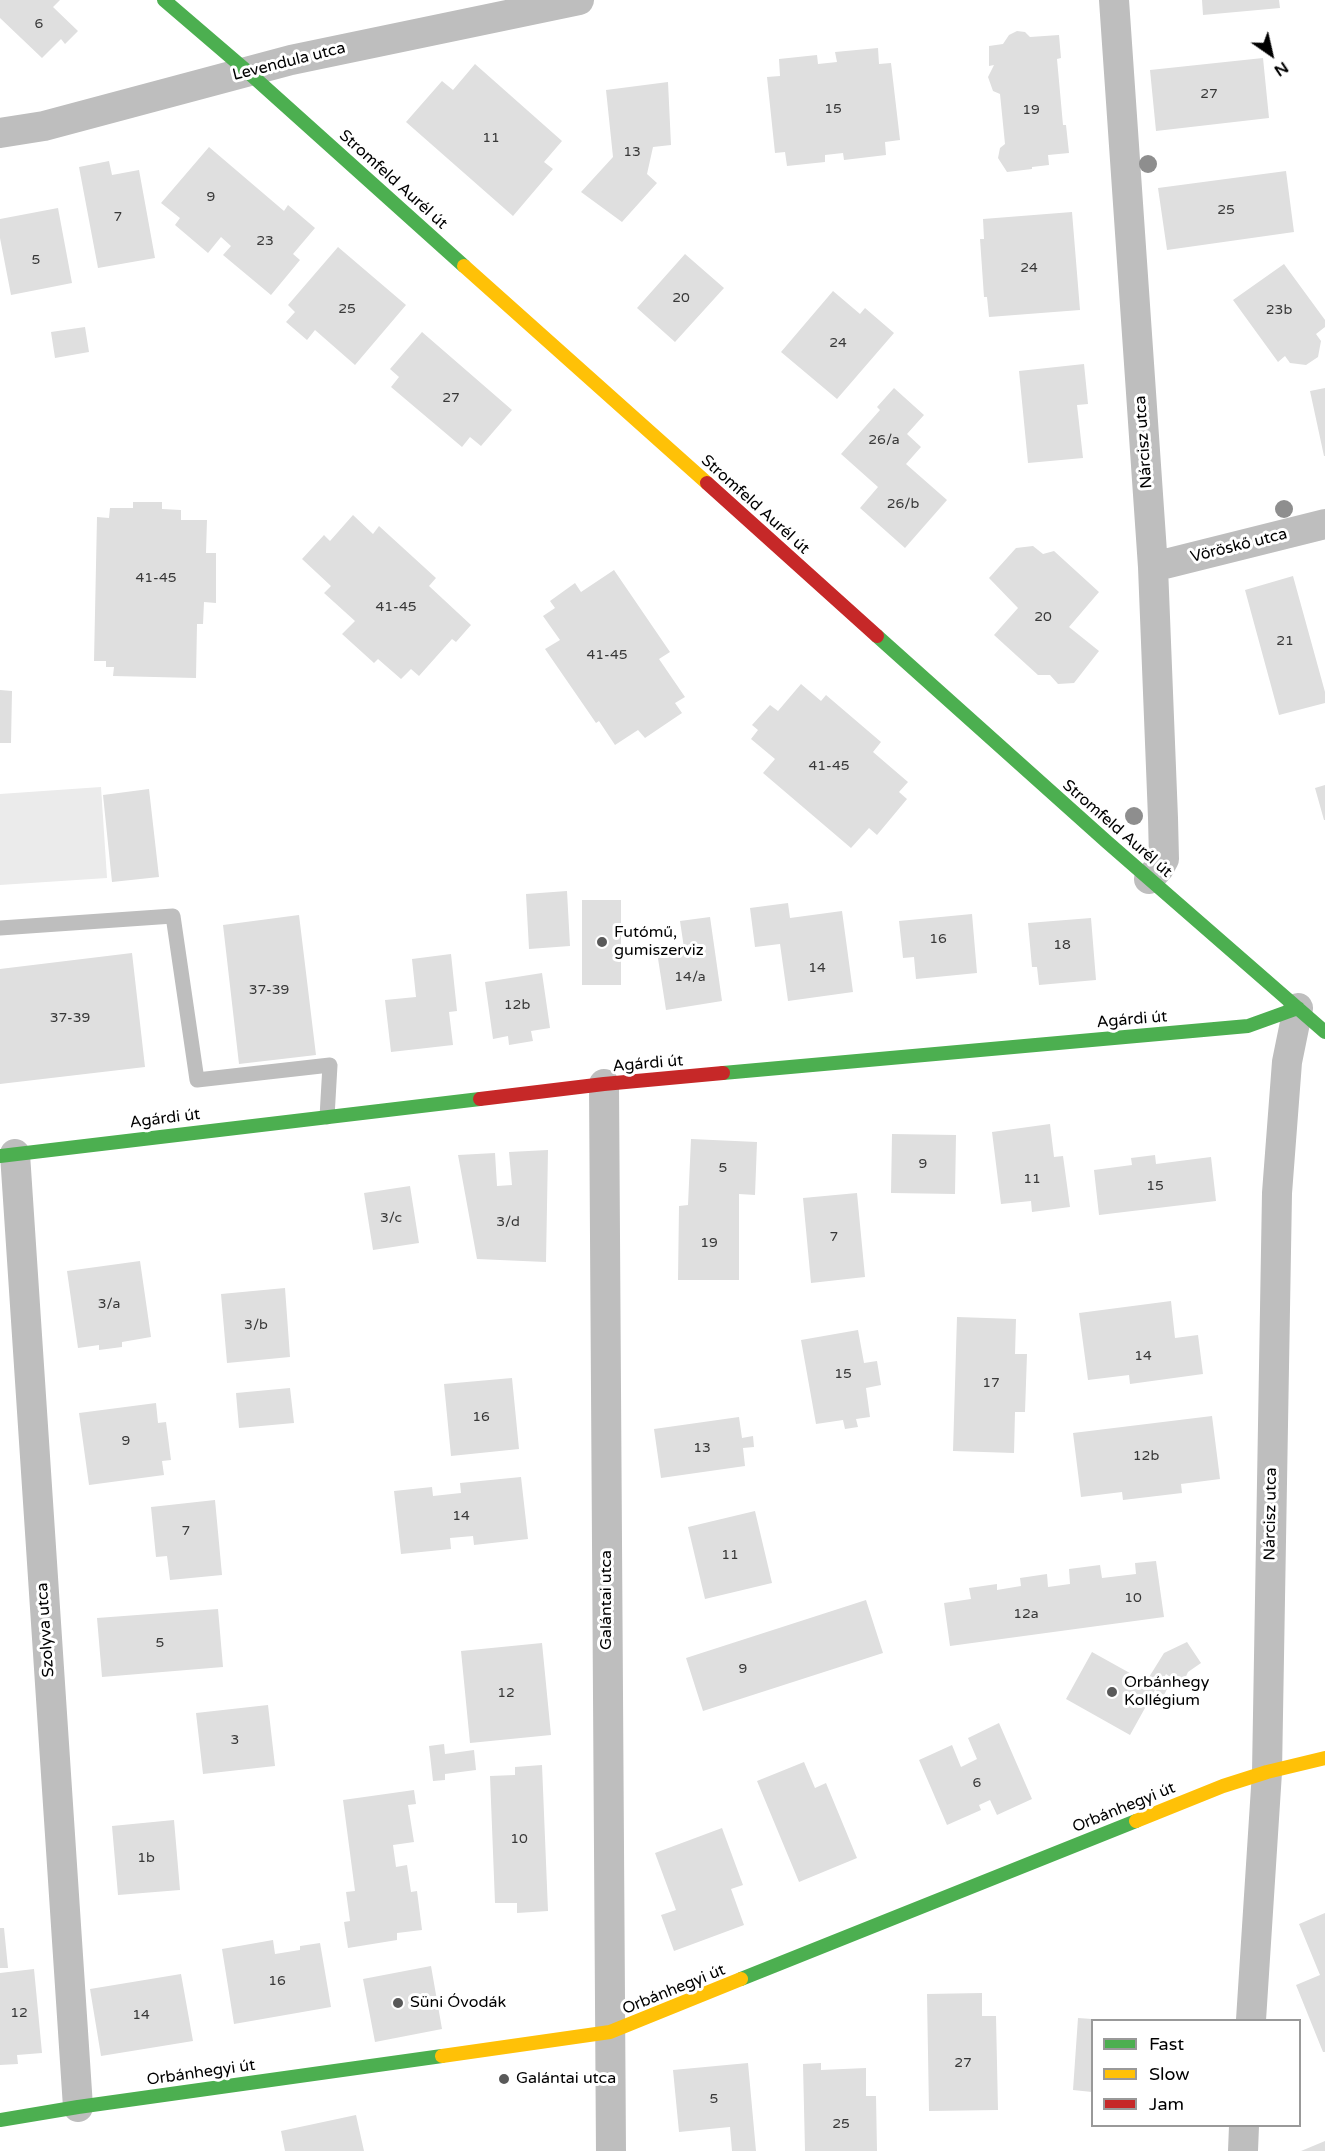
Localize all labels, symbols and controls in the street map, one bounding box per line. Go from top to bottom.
house number: 6 [35,16,43,32]
north arrow [1241,24,1301,84]
street label: Levendula utca [231,39,347,85]
text: N [1270,57,1292,81]
house number: 27 [1200,86,1218,102]
house number: 15 [824,101,842,117]
house number: 19 [1022,102,1040,118]
street label: Stromfeld Aurél út [335,126,451,234]
house number: 11 [482,130,500,146]
house number: 13 [623,144,641,160]
house number: 9 [207,189,215,205]
house number: 25 [1217,202,1235,218]
house number: 7 [114,209,122,225]
house number: 23 [256,233,274,249]
house number: 5 [32,252,40,268]
house number: 24 [1020,260,1038,276]
house number: 20 [672,290,690,306]
house number: 25 [338,301,356,317]
house number: 23b [1266,302,1292,318]
house number: 24 [829,335,847,351]
house number: 27 [442,390,460,406]
street label: Nárcisz utca [1131,395,1157,489]
house number: 26/a [868,432,900,448]
street label: Stromfeld Aurél út [697,451,813,559]
house number: 26/b [887,496,919,512]
street label: Vöröskő utca [1189,525,1289,567]
house number: 41-45 [135,570,177,586]
house number: 41-45 [375,599,417,615]
house number: 20 [1034,609,1052,625]
house number: 21 [1276,633,1294,649]
house number: 41-45 [586,647,628,663]
house number: 41-45 [808,758,850,774]
street label: Stromfeld Aurél út [1058,776,1176,882]
place label: Futómű, gumiszerviz [614,923,704,961]
house number: 16 [929,931,947,947]
marker: Futómű, gumiszerviz [595,935,609,949]
house number: 18 [1053,937,1071,953]
house number: 14 [808,960,826,976]
house number: 14/a [674,969,706,985]
house number: 37-39 [249,982,289,998]
house number: 12b [504,997,530,1013]
street label: Agárdi út [1096,1007,1168,1033]
house number: 37-39 [50,1010,90,1026]
street label: Agárdi út [612,1051,684,1077]
street label: Agárdi út [129,1105,201,1133]
house number: 9 [919,1156,927,1172]
house number: 5 [719,1160,727,1176]
house number: 11 [1023,1171,1041,1187]
house number: 15 [1146,1178,1164,1194]
house number: 3/c [380,1210,402,1226]
house number: 3/d [496,1214,520,1230]
house number: 7 [830,1229,838,1245]
house number: 19 [700,1235,718,1251]
house number: 3/a [98,1296,120,1312]
house number: 3/b [244,1317,268,1333]
house number: 14 [1134,1348,1152,1364]
house number: 15 [834,1366,852,1382]
house number: 17 [982,1375,1000,1391]
house number: 16 [472,1409,490,1425]
house number: 9 [122,1433,130,1449]
house number: 13 [693,1440,711,1456]
house number: 12b [1133,1448,1159,1464]
street label: Nárcisz utca [1261,1467,1281,1561]
house number: 14 [452,1508,470,1524]
house number: 7 [182,1523,190,1539]
house number: 11 [721,1547,739,1563]
street label: Galántai utca [597,1550,617,1650]
street label: Szolyva utca [33,1582,59,1678]
house number: 10 [1124,1590,1142,1606]
house number: 12a [1013,1606,1039,1622]
house number: 5 [156,1635,164,1651]
house number: 9 [739,1661,747,1677]
place label: Orbánhegy Kollégium [1124,1673,1209,1711]
house number: 12 [497,1685,515,1701]
marker: Orbánhegy Kollégium [1105,1685,1119,1699]
house number: 3 [231,1732,239,1748]
house number: 6 [973,1775,981,1791]
street label: Orbánhegyi út [1070,1779,1178,1837]
house number: 10 [510,1831,528,1847]
house number: 1b [137,1850,155,1866]
street label: Orbánhegyi út [620,1961,728,2019]
house number: 16 [268,1973,286,1989]
place label: Süni Óvodák [410,1993,506,2013]
marker: Süni Óvodák [391,1996,405,2010]
house number: 12 [10,2005,28,2021]
house number: 14 [132,2007,150,2023]
legend [1091,2019,1301,2127]
text: Fast [1149,2033,1184,2055]
house number: 27 [954,2055,972,2071]
street label: Orbánhegyi út [146,2056,256,2090]
text: Slow [1149,2063,1190,2085]
place label: Galántai utca [516,2069,616,2089]
marker: Galántai utca [497,2072,511,2086]
house number: 5 [710,2091,718,2107]
text: Jam [1149,2093,1184,2115]
house number: 25 [832,2116,850,2132]

